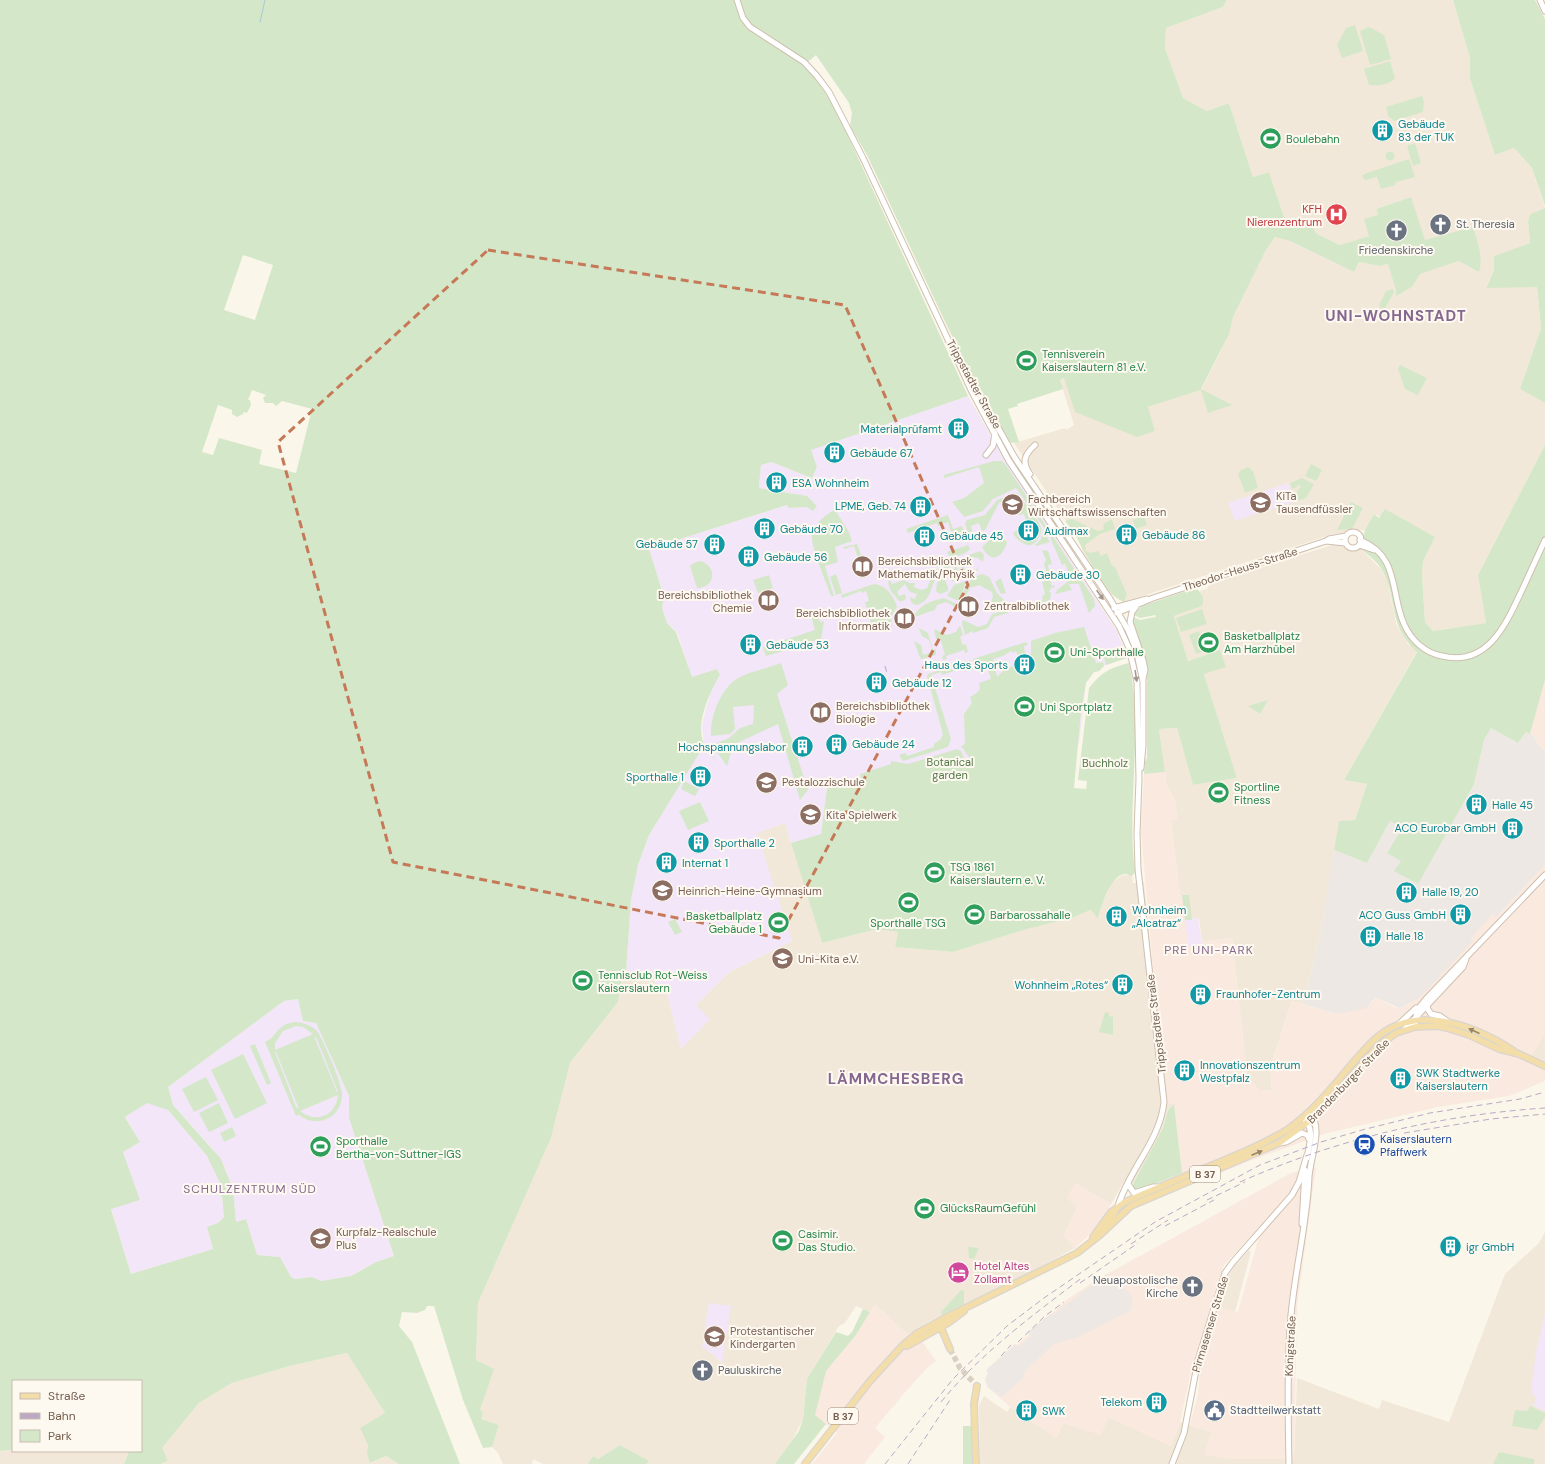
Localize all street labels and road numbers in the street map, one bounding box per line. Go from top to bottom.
street label: Trippstadter Straße [944,337,1004,431]
street label: Theodor-Heuss-Straße [1181,544,1299,594]
street label: Trippstadter Straße [1143,974,1169,1074]
street label: Brandenburger Straße [1304,1036,1392,1126]
road number: B 37 [1190,1166,1220,1182]
street label: Pirmasenser Straße [1189,1274,1231,1374]
street label: Königstraße [1281,1315,1299,1377]
road number: B 37 [828,1408,858,1424]

